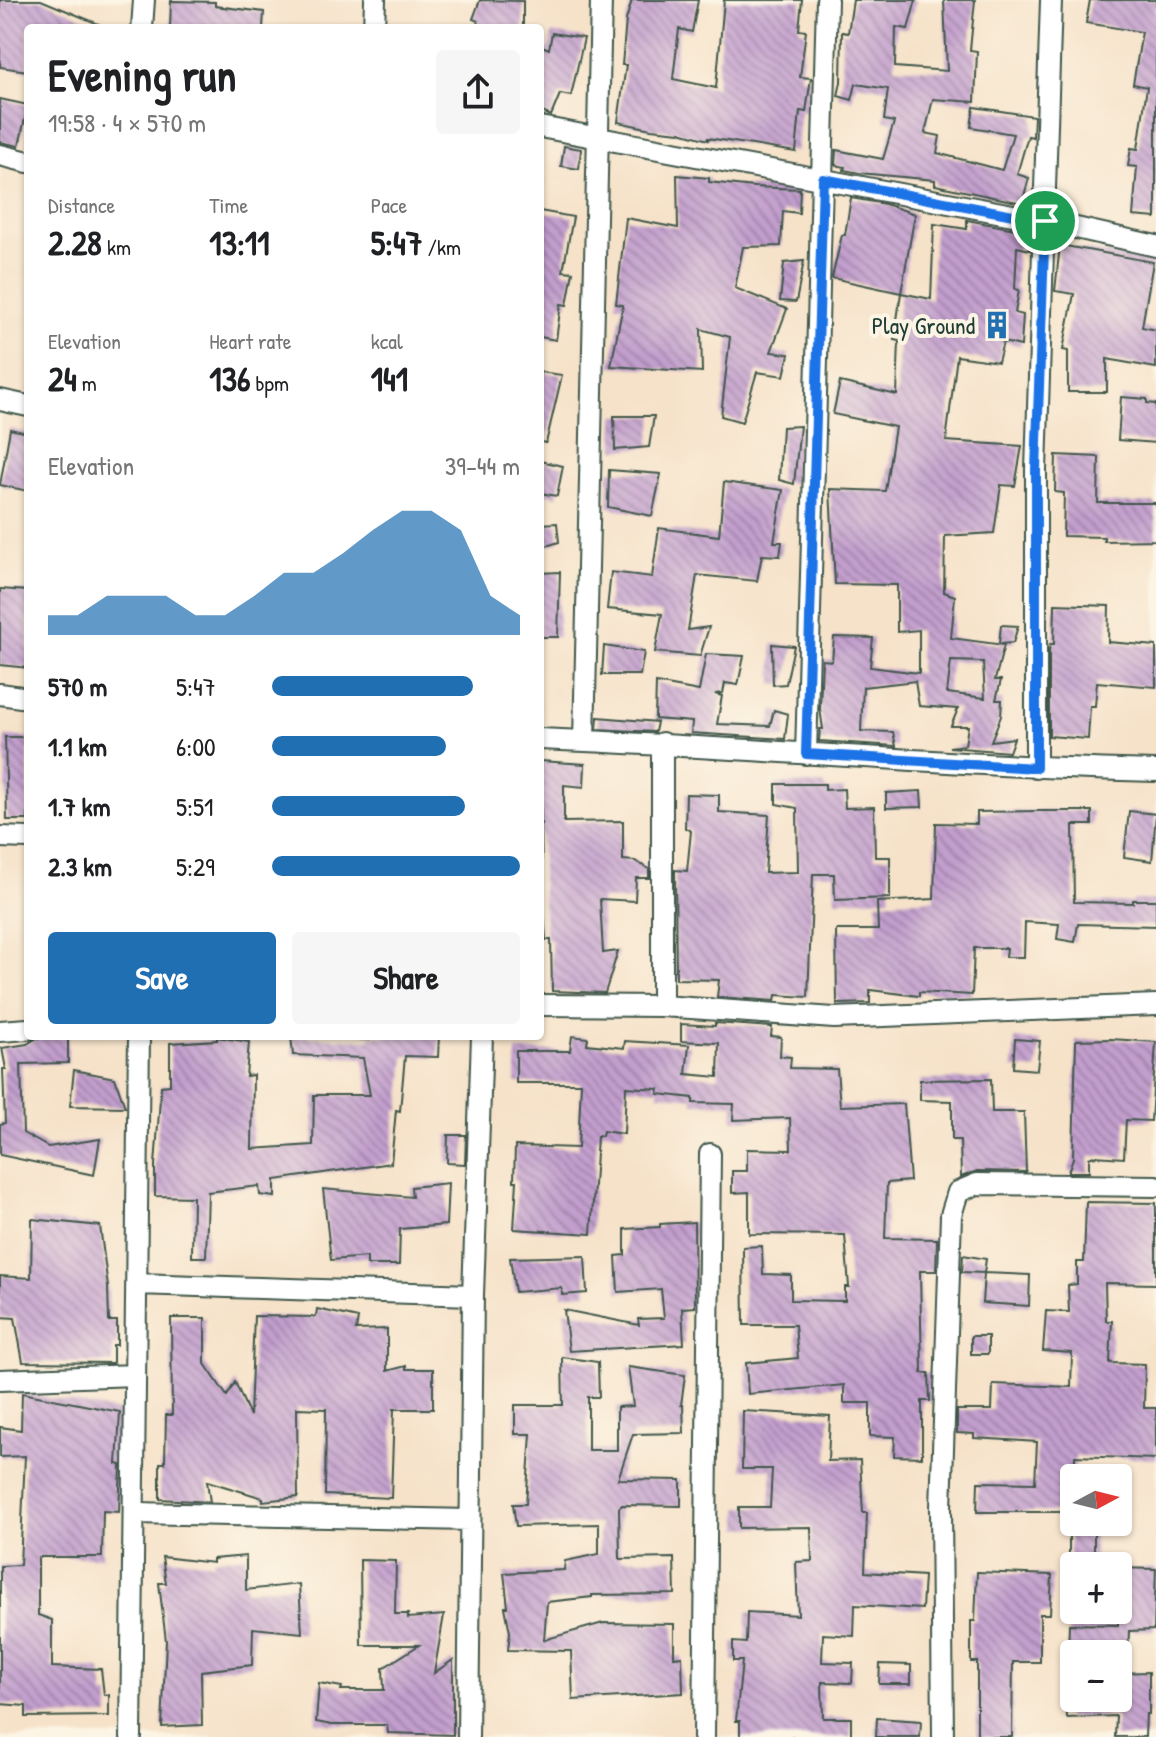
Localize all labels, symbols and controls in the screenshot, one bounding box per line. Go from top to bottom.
text: Evening run [48,45,236,105]
button: share [436,50,520,134]
text: 19:58 · 4 × 570 m [48,105,206,140]
pin [1011,187,1079,255]
text: Distance [48,190,115,220]
text: Time [209,190,248,220]
text: Pace [371,190,407,220]
icon: arrive [1023,199,1067,243]
text: 2.28 [48,220,102,266]
text: 13:11 [209,220,269,266]
text: 5:47 [371,220,423,266]
text: km [102,232,131,262]
text: /km [423,232,461,262]
place label: Play Ground [872,309,975,341]
building icon: Play Ground [982,310,1012,340]
text: Elevation [48,326,121,356]
text: Heart rate [209,326,292,356]
text: kcal [371,326,403,356]
text: 24 [48,356,77,402]
text: 136 [209,356,250,402]
text: 141 [371,356,408,402]
text: m [77,368,97,398]
text: bpm [250,368,289,398]
text: Elevation [48,448,134,483]
text: 39–44 m [445,448,520,483]
text: 570 m [48,669,107,704]
text: 5:47 [176,669,216,704]
text: 1.1 km [48,729,107,764]
text: 6:00 [176,729,216,764]
text: 1.7 km [48,789,110,824]
text: 5:51 [176,789,213,824]
text: 2.3 km [48,849,112,884]
text: 5:29 [176,849,215,884]
button: Save [48,932,276,1024]
button: Share [292,932,520,1024]
north arrow [1060,1464,1132,1536]
map controls [1060,1464,1132,1712]
button: + [1060,1552,1132,1624]
button: − [1060,1640,1132,1712]

